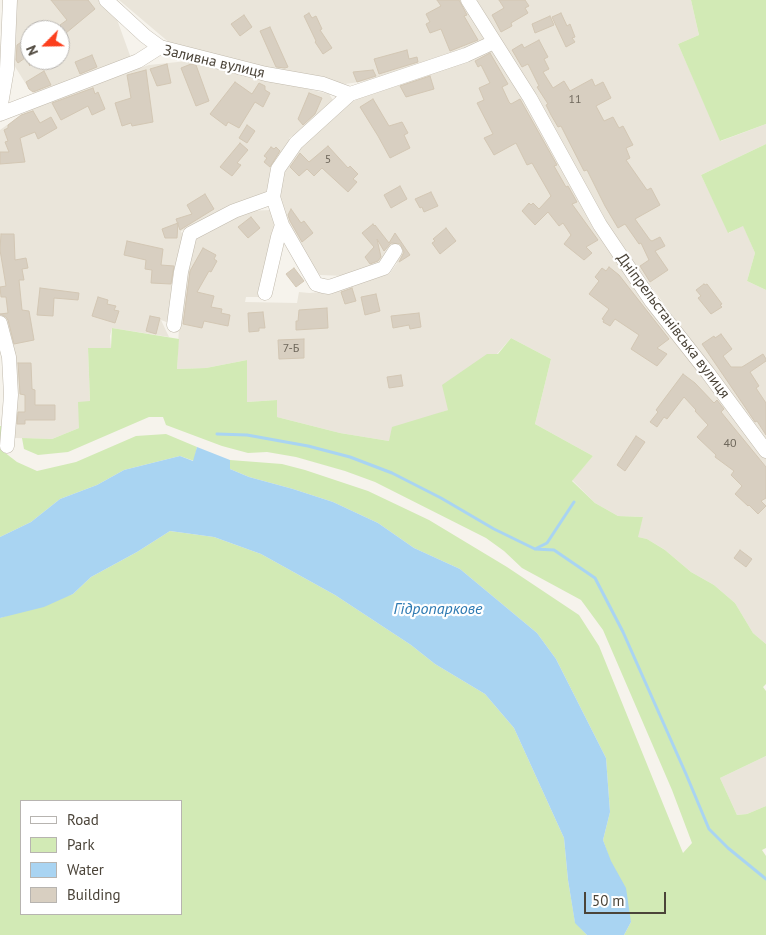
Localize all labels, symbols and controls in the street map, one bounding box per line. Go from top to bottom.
north arrow [20,20,70,70]
street label: Заливна вулиця [161,42,267,82]
text: N [22,43,42,58]
house number: 11 [568,93,582,107]
house number: 5 [325,153,331,167]
street label: Дніпрельстанівська вулиця [613,250,733,402]
house number: 7-Б [283,342,299,356]
house number: 40 [723,437,737,451]
water label: Гідропаркове [394,599,482,619]
legend [20,800,182,915]
text: Road [67,810,99,829]
text: Park [67,835,95,854]
text: Water [67,860,104,879]
scale bar [586,882,668,914]
text: Building [67,885,121,904]
text: 50 m [592,891,625,910]

